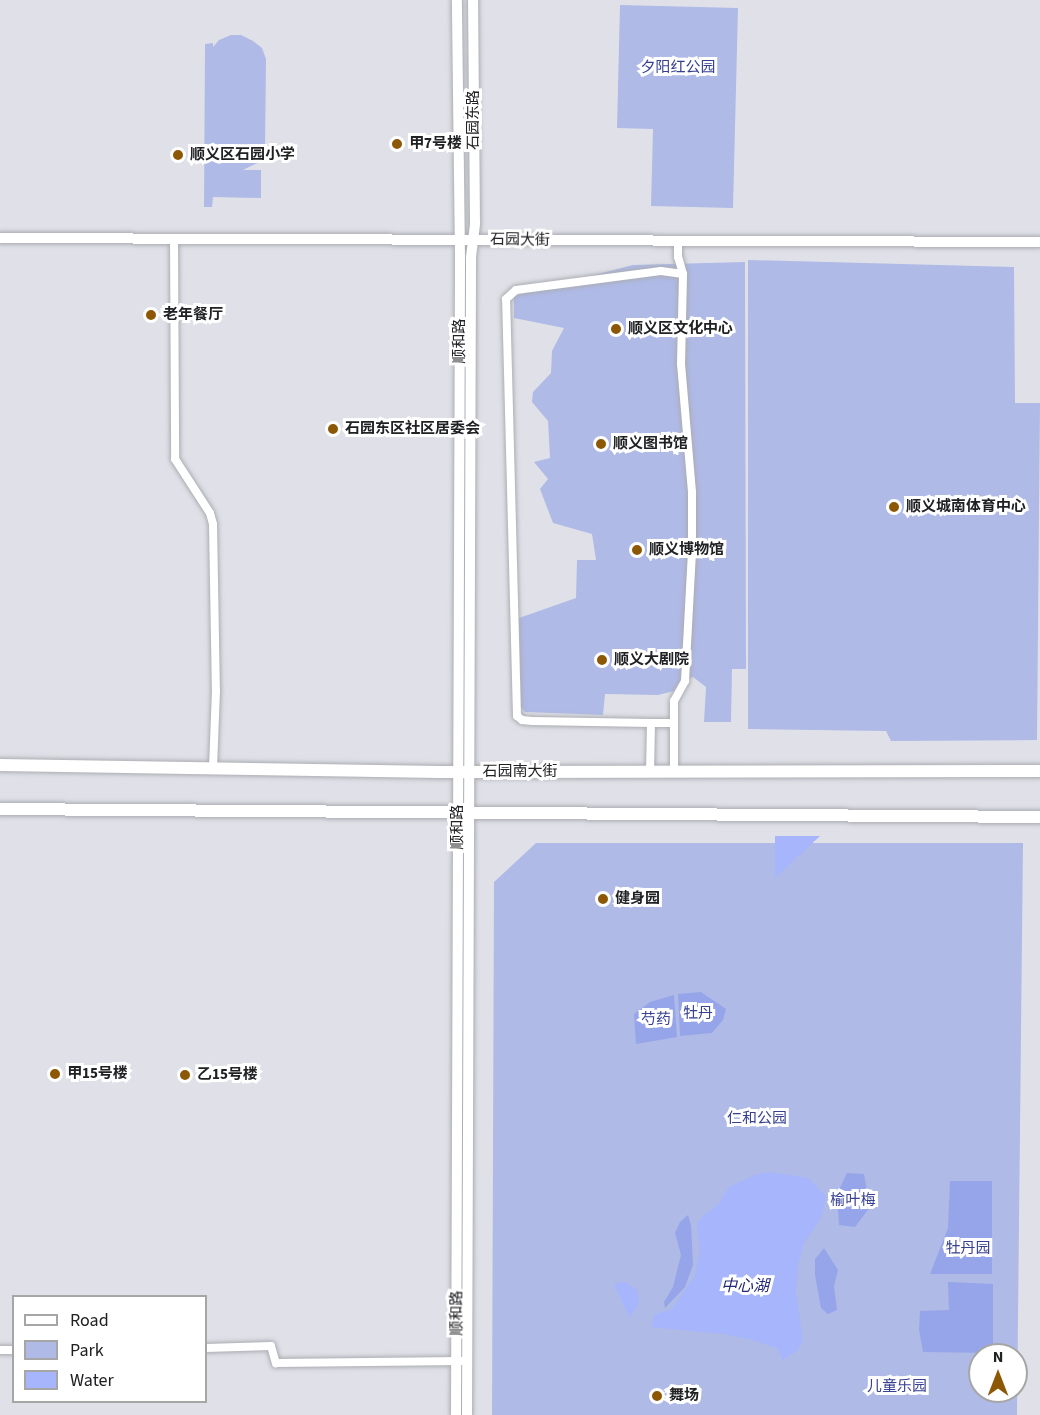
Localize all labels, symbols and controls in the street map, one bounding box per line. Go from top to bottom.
park label: 夕阳红公园 [641,59,715,77]
street label: 石园东路 [465,90,483,150]
place label: 甲7号楼 [409,135,462,153]
marker: 甲7号楼 [390,137,404,151]
place label: 顺义区石园小学 [190,146,295,164]
marker: 顺义区石园小学 [171,148,185,162]
street label: 石园大街 [490,230,550,250]
place label: 老年餐厅 [163,306,223,324]
marker: 老年餐厅 [144,308,158,322]
street label: 顺和路 [451,319,469,363]
place label: 顺义区文化中心 [628,320,733,338]
marker: 顺义区文化中心 [609,322,623,336]
place label: 石园东区社区居委会 [345,420,480,438]
marker: 石园东区社区居委会 [326,422,340,436]
place label: 顺义图书馆 [613,435,688,453]
marker: 顺义图书馆 [594,437,608,451]
place label: 顺义城南体育中心 [906,498,1026,516]
marker: 顺义城南体育中心 [887,500,901,514]
place label: 顺义博物馆 [649,541,724,559]
marker: 顺义博物馆 [630,543,644,557]
place label: 顺义大剧院 [614,651,689,669]
marker: 顺义大剧院 [595,653,609,667]
street label: 石园南大街 [483,763,557,781]
street label: 顺和路 [449,805,467,849]
place label: 健身园 [615,890,660,908]
marker: 健身园 [596,892,610,906]
park label: 牡丹 [683,1005,713,1023]
park label: 芍药 [641,1011,671,1029]
place label: 甲15号楼 [67,1065,128,1083]
place label: 乙15号楼 [197,1066,258,1084]
marker: 甲15号楼 [48,1067,62,1081]
marker: 乙15号楼 [178,1068,192,1082]
park label: 仁和公园 [727,1110,787,1128]
park label: 榆叶梅 [831,1192,875,1210]
park label: 牡丹园 [946,1240,990,1258]
water label: 中心湖 [721,1276,769,1296]
street label: 顺和路 [448,1291,466,1335]
legend [12,1295,207,1403]
text: Road [70,1308,109,1333]
text: Park [70,1338,104,1363]
north arrow [968,1343,1028,1403]
text: N [993,1346,1003,1368]
text: Water [70,1368,114,1393]
park label: 儿童乐园 [867,1378,927,1396]
place label: 舞场 [669,1387,699,1405]
marker: 舞场 [650,1389,664,1403]

